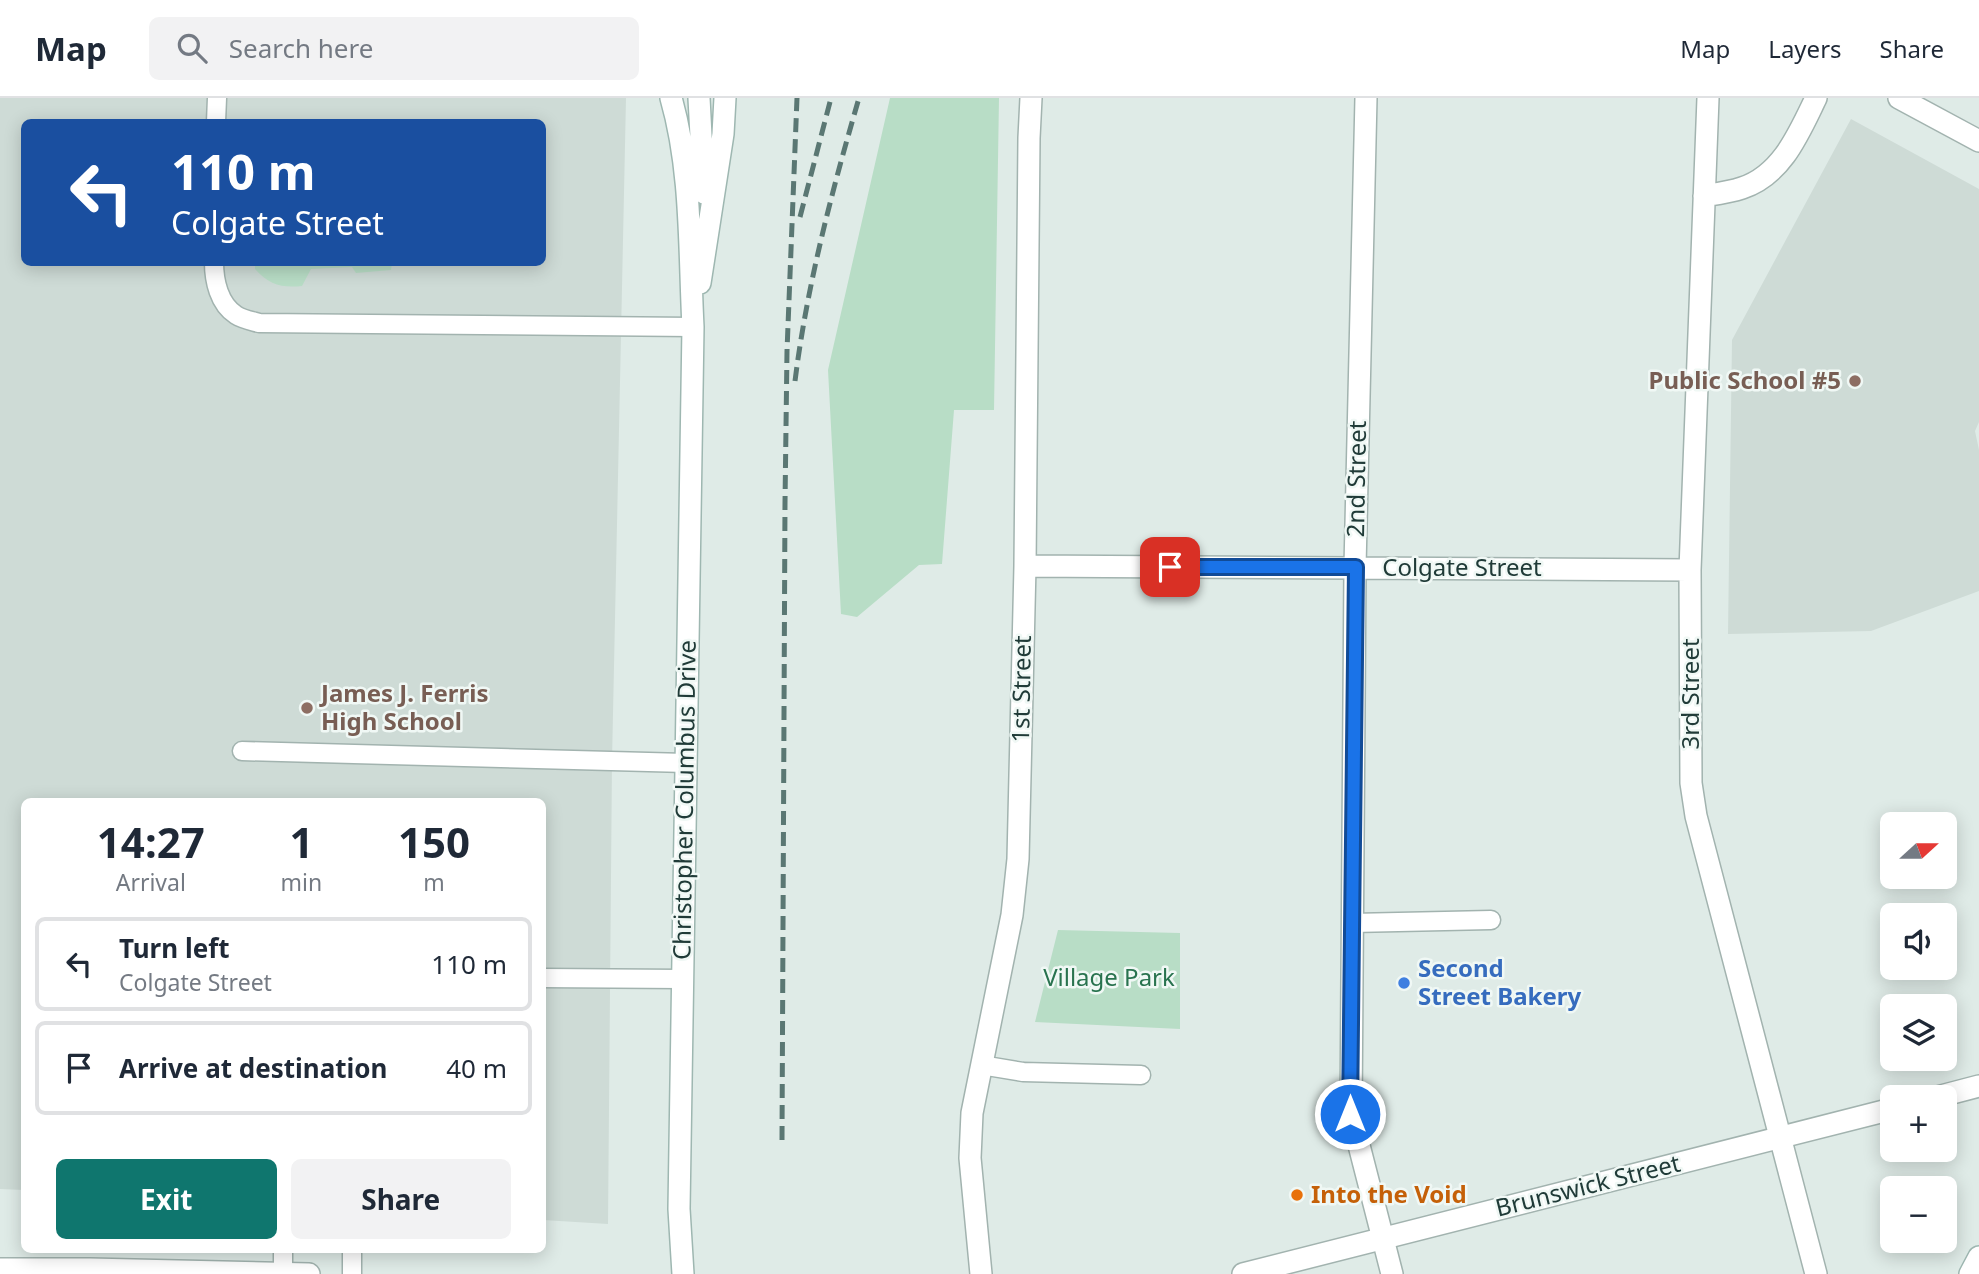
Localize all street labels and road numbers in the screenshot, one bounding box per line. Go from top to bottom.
street label: 2nd Street [1338,420,1373,538]
street label: Colgate Street [1382,550,1542,583]
street label: 1st Street [1003,635,1038,743]
street label: 3rd Street [1673,638,1706,750]
street label: Christopher Columbus Drive [664,640,703,960]
street label: Brunswick Street [1492,1146,1684,1223]

